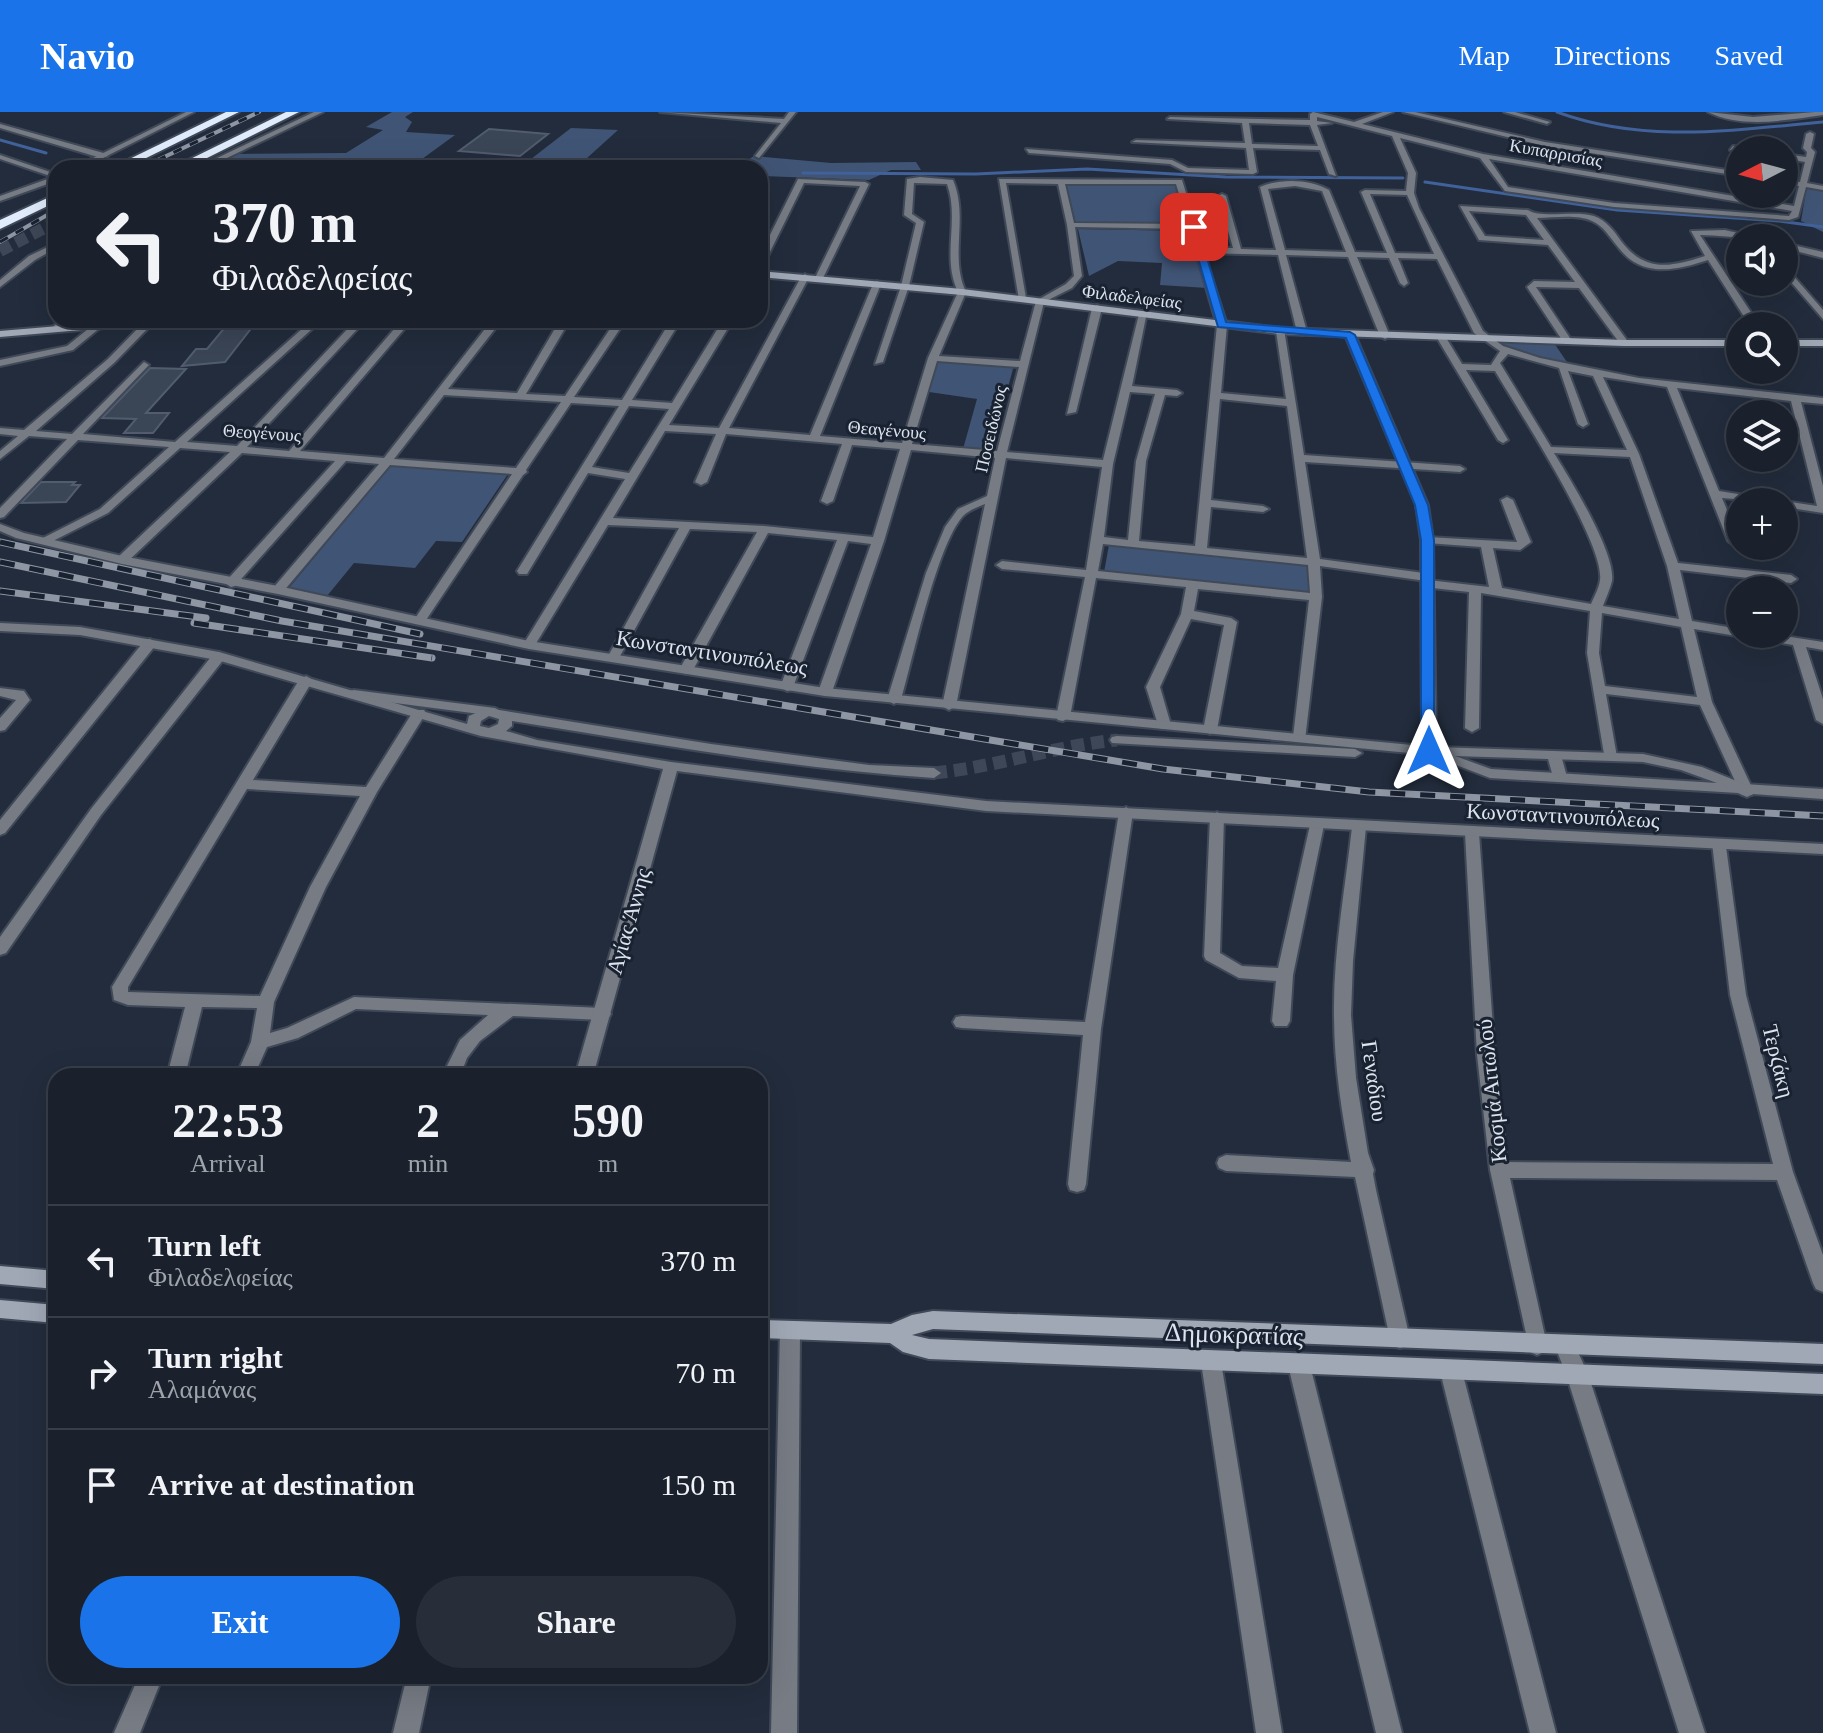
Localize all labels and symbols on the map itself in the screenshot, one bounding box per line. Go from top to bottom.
street label: Κυπαρρισίας [1508,135,1604,171]
north arrow [1726,136,1798,208]
pin [1160,193,1228,261]
street label: Φιλαδελφείας [1081,281,1183,313]
street label: Ποσειδώνος [971,384,1011,474]
street label: Θεαγένους [847,417,927,443]
street label: Θεογένους [222,420,302,446]
street label: Κωνσταντινουπόλεως [614,625,810,680]
position arrow [1387,709,1471,793]
street label: Κωνσταντινουπόλεως [1466,798,1661,833]
street label: Αγίας Άννης [601,865,656,977]
street label: Κοσμά Αιτωλού [1472,1018,1511,1164]
street label: Τερζάκη [1757,1022,1800,1100]
street label: Γεναδίου [1356,1039,1393,1123]
street label: Δημοκρατίας [1164,1318,1304,1351]

